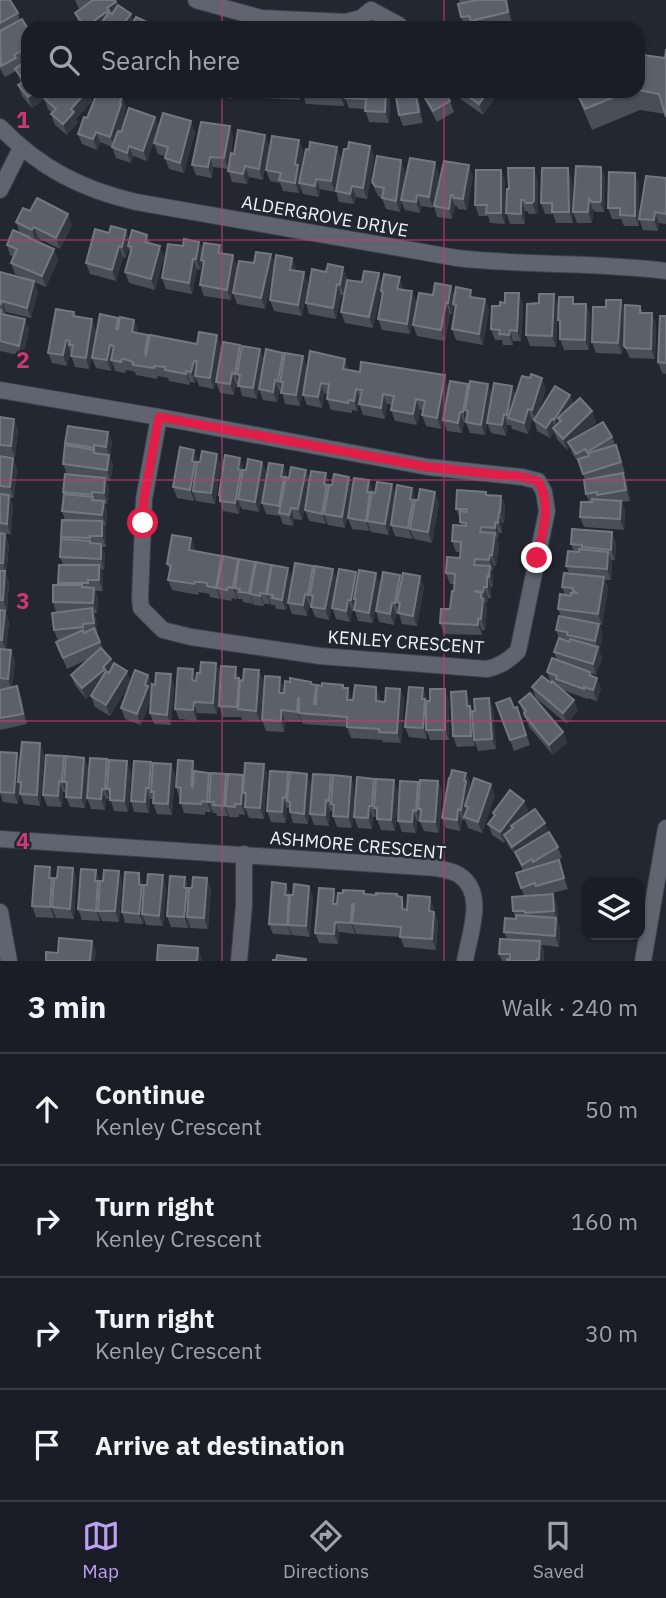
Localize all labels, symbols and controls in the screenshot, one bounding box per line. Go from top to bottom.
search box [21,21,645,98]
icon: search [45,41,83,79]
text: Search here [101,43,240,77]
text: 1 [16,104,30,134]
street label: ALDERGROVE DRIVE [240,190,410,242]
text: 2 [16,344,30,374]
route start [127,507,158,538]
route end [521,542,552,573]
text: 3 [16,585,30,615]
street label: KENLEY CRESCENT [327,625,485,659]
text: 4 [16,825,30,855]
street label: ASHMORE CRESCENT [269,826,447,864]
map controls [582,877,645,940]
button: layers [582,877,645,940]
text: 3 min [28,987,106,1026]
text: Walk · 240 m [502,992,638,1022]
text: Continue [95,1077,205,1111]
icon: ahead [28,1090,66,1128]
text: 50 m [585,1094,638,1124]
text: Kenley Crescent [95,1111,262,1141]
text: Turn right [95,1189,214,1223]
icon: right [28,1202,66,1240]
text: 160 m [571,1206,638,1236]
text: Kenley Crescent [95,1223,262,1253]
text: Turn right [95,1301,214,1335]
icon: right [28,1314,66,1352]
text: 30 m [585,1318,638,1348]
text: Kenley Crescent [95,1335,262,1365]
icon: arrive [28,1426,66,1464]
text: Arrive at destination [95,1428,345,1462]
tab: Map [82,1517,120,1583]
tab: Directions [283,1517,369,1583]
tab: Saved [533,1517,584,1583]

